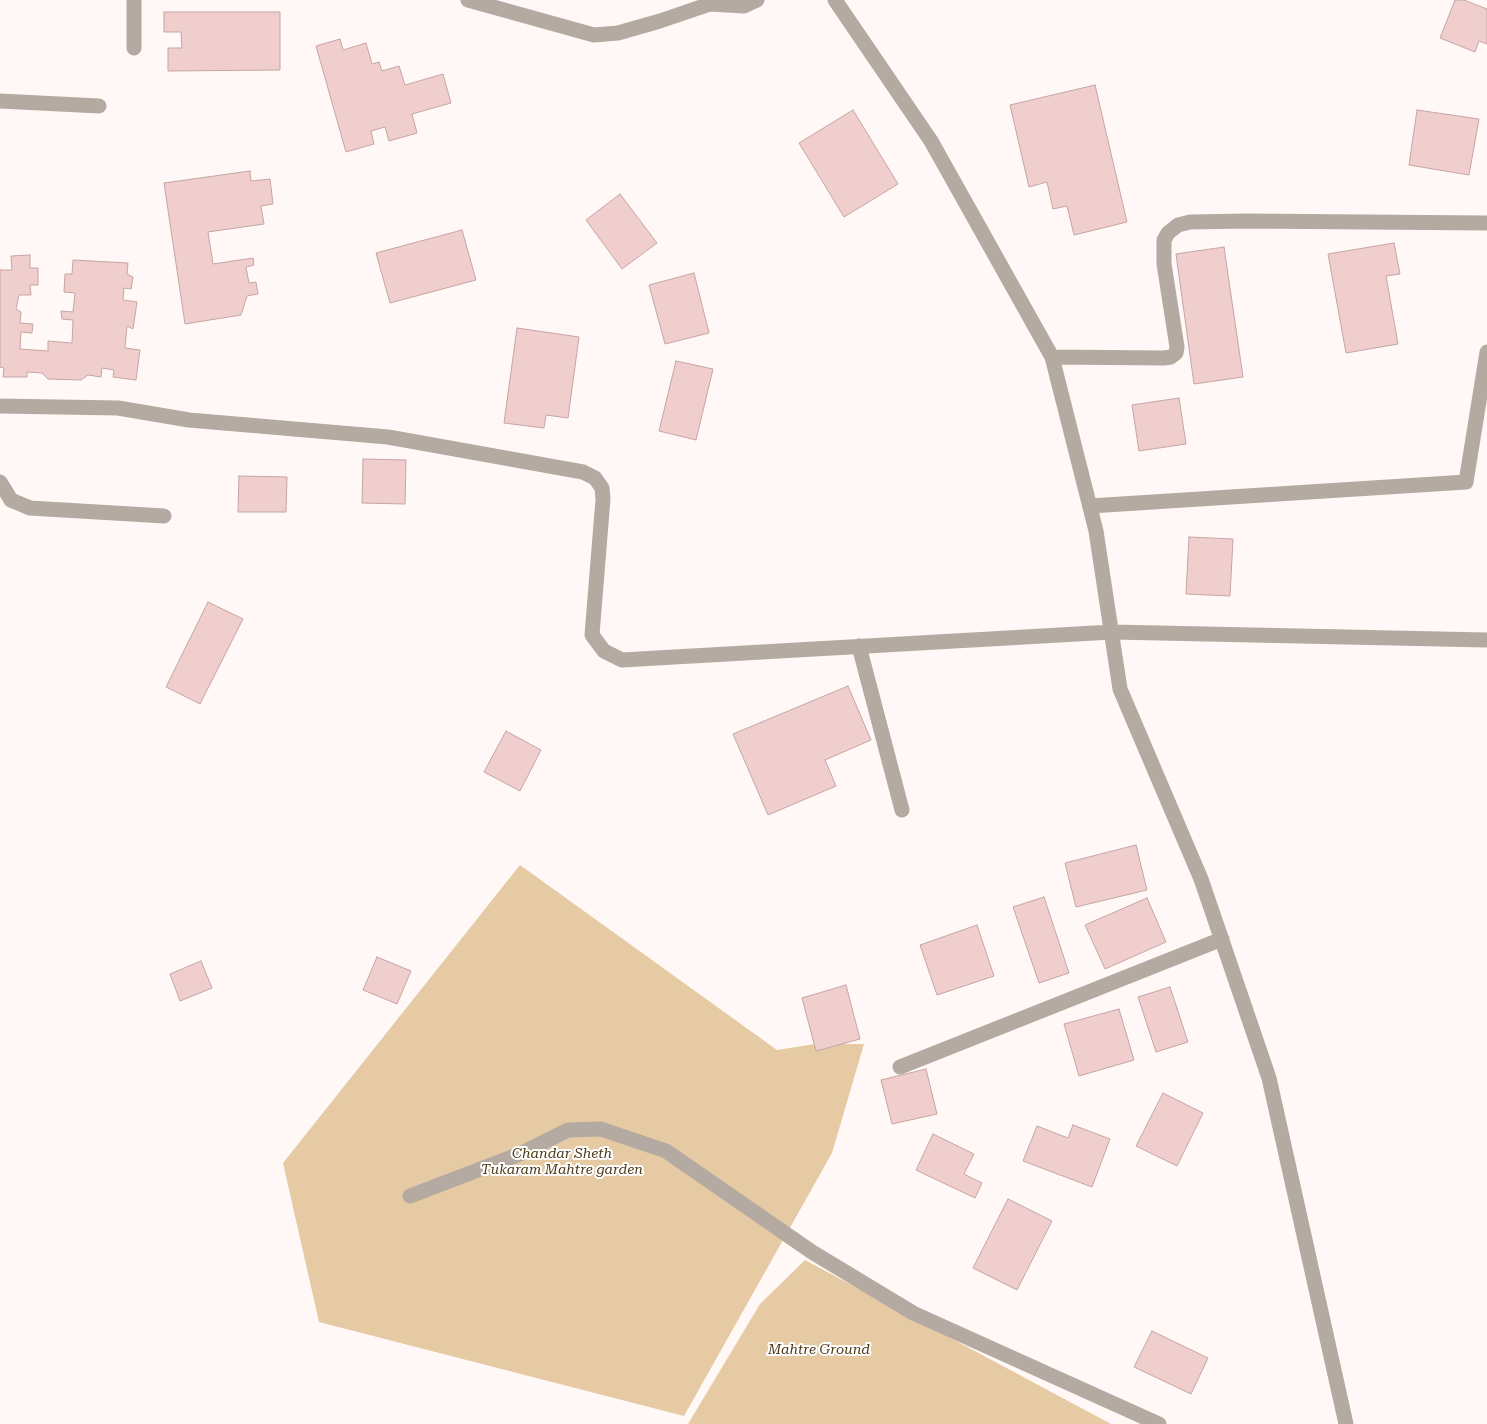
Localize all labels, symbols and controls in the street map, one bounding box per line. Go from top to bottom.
park label: Chandar Sheth Tukaram Mahtre garden [481,1146,643,1178]
park label: Mahtre Ground [768,1342,870,1358]

